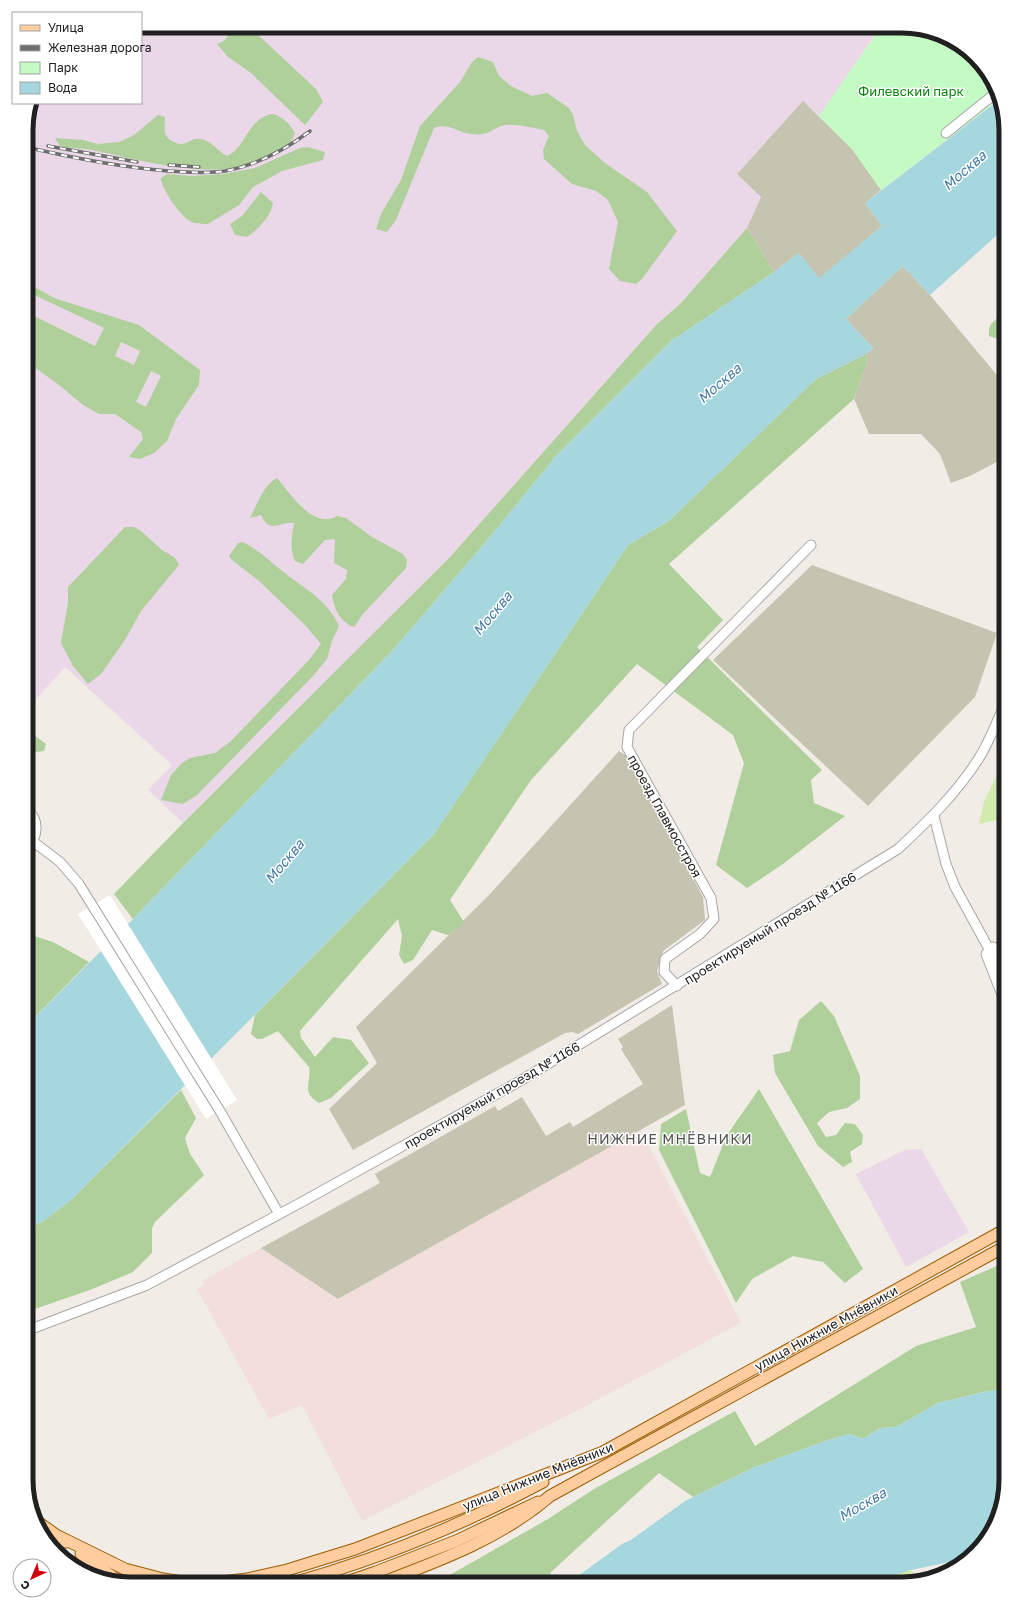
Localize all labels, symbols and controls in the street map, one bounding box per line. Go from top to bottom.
legend [12,12,142,104]
text: Улица [48,20,84,35]
text: Железная дорога [48,40,151,55]
text: Парк [48,60,78,75]
text: Вода [48,80,77,95]
park label: Филевский парк [858,83,964,99]
water label: Москва [939,146,990,193]
water label: Москва [694,359,745,406]
water label: Москва [469,587,516,638]
street label: проезд Главмосстроя [625,752,705,880]
water label: Москва [261,835,308,886]
street label: проектируемый проезд № 1166 [681,868,859,988]
street label: проектируемый проезд № 1166 [401,1038,583,1152]
district label: НИЖНИЕ МНЁВНИКИ [587,1130,753,1147]
street label: улица Нижние Мнёвники [752,1282,900,1374]
street label: улица Нижние Мнёвники [460,1438,616,1514]
water label: Москва [835,1483,890,1524]
north arrow [12,1558,52,1598]
text: С [17,1578,32,1593]

